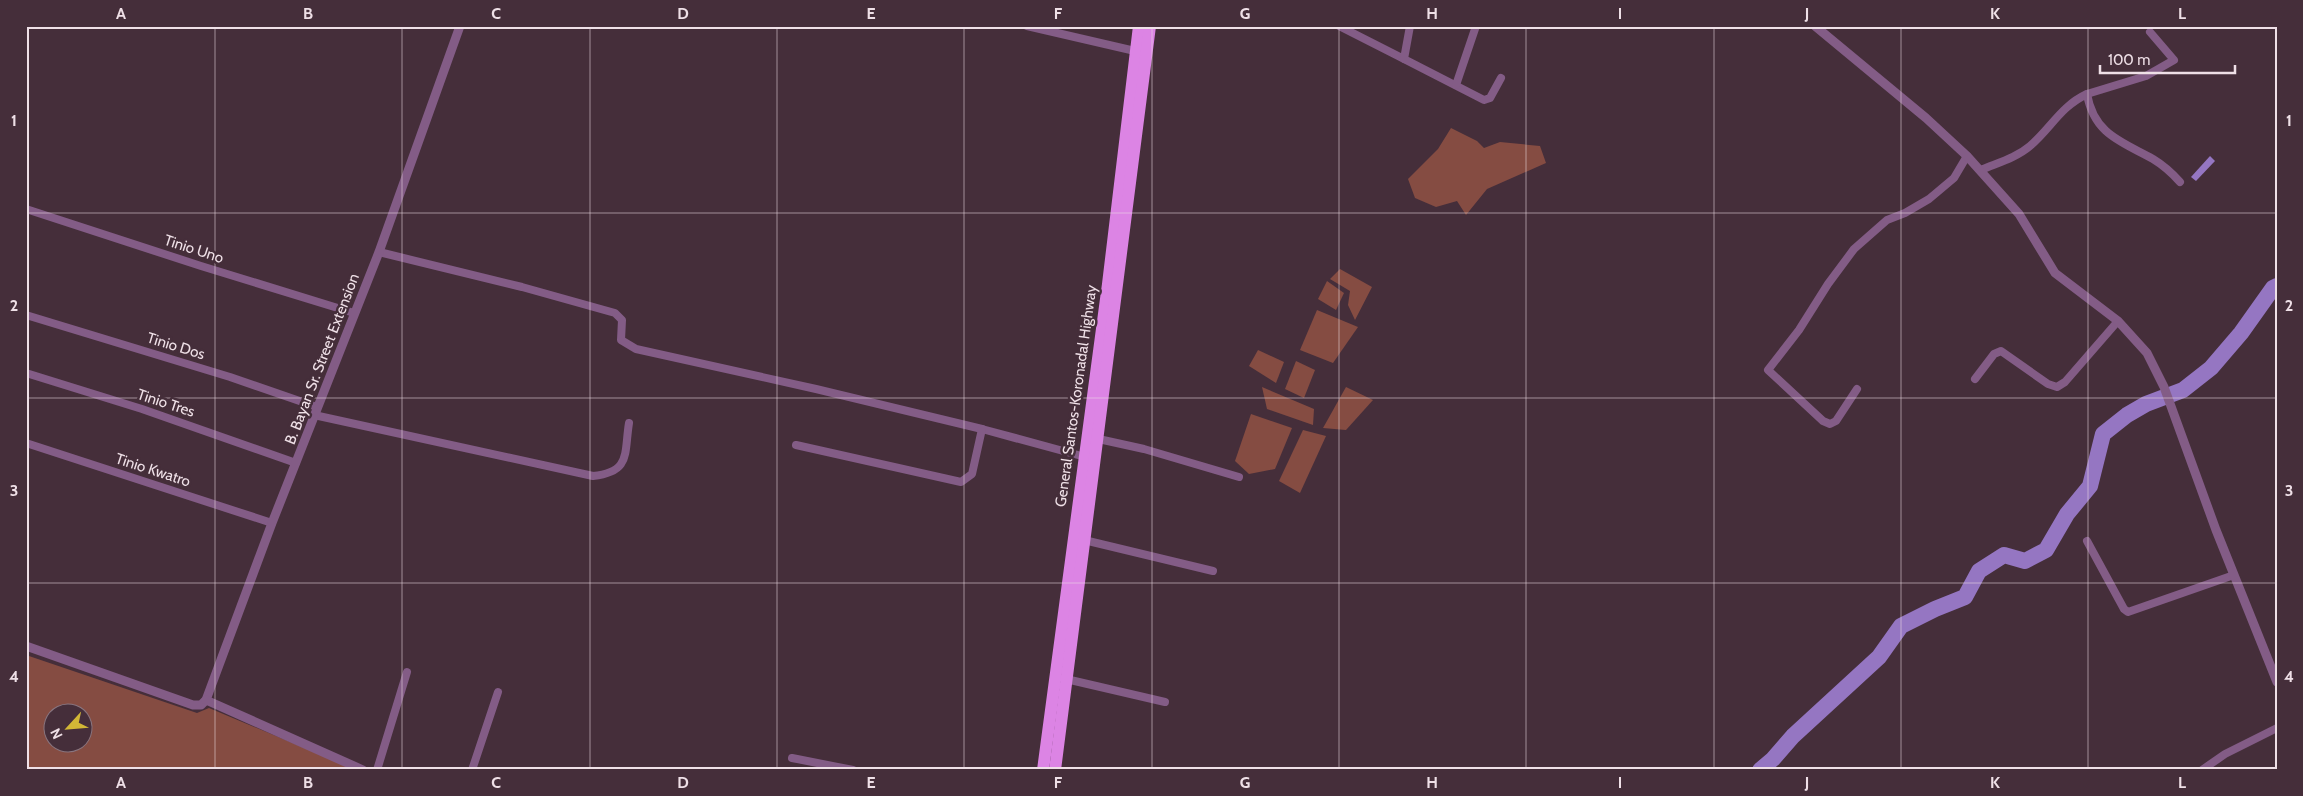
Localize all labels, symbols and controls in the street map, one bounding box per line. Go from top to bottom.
text: A [116,4,126,23]
text: B [303,4,313,23]
text: C [491,4,501,23]
text: D [677,4,689,23]
text: E [866,4,876,23]
text: F [1054,4,1063,23]
text: G [1240,4,1250,23]
text: H [1426,4,1438,23]
text: I [1618,4,1622,23]
text: J [1804,4,1809,23]
text: K [1990,4,2000,23]
text: L [2178,4,2186,23]
scale bar [2100,42,2236,74]
text: 100 m [2108,51,2150,69]
text: 1 [11,111,17,130]
text: 1 [2286,111,2292,130]
street label: Tinio Uno [162,231,226,267]
street label: B. Bayan Sr. Street Extension [281,271,363,447]
street label: General Santos-Koronadal Highway [1052,283,1101,508]
text: 2 [10,296,18,315]
text: 2 [2285,296,2293,315]
street label: Tinio Dos [145,329,207,363]
street label: Tinio Tres [135,385,197,421]
street label: Tinio Kwatro [113,449,193,491]
text: 3 [10,481,18,500]
text: 3 [2285,481,2293,500]
text: 4 [9,667,19,686]
text: 4 [2284,667,2294,686]
north arrow [42,704,92,754]
text: N [46,725,67,742]
text: A [116,773,126,792]
text: B [303,773,313,792]
text: C [491,773,501,792]
text: D [677,773,689,792]
text: E [866,773,876,792]
text: F [1054,773,1063,792]
text: G [1240,773,1250,792]
text: H [1426,773,1438,792]
text: I [1618,773,1622,792]
text: J [1804,773,1809,792]
text: K [1990,773,2000,792]
text: L [2178,773,2186,792]

